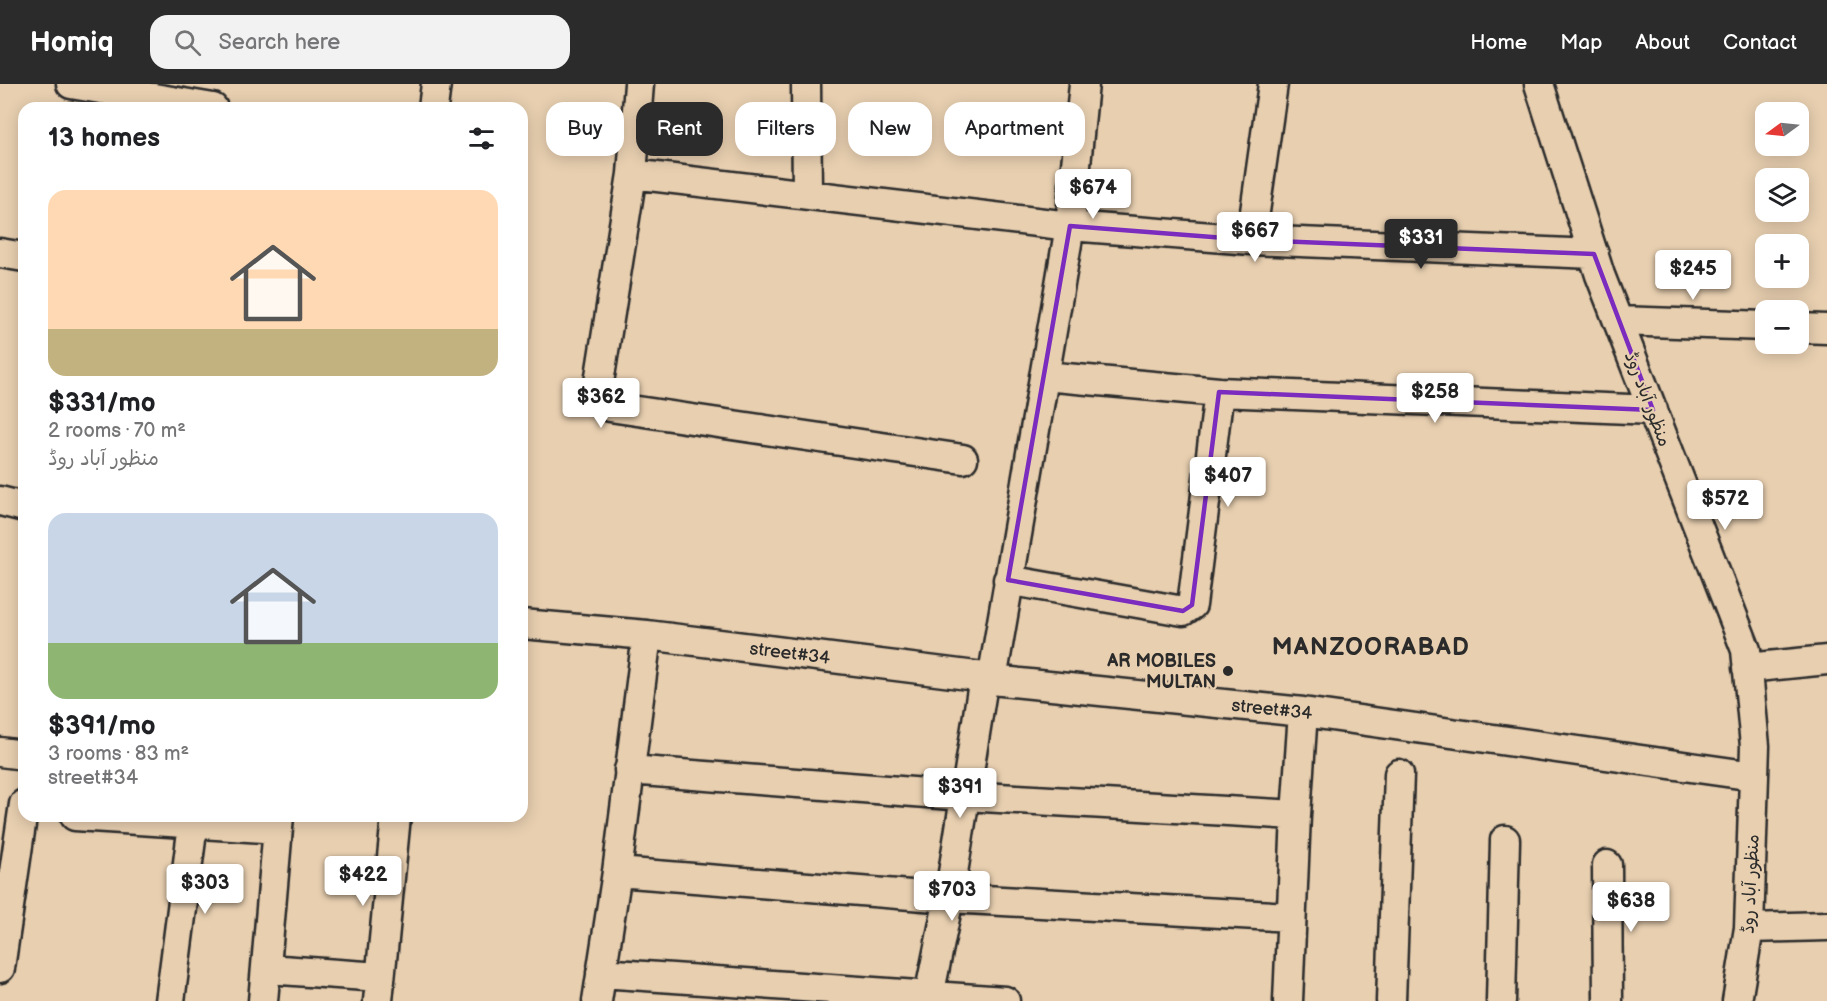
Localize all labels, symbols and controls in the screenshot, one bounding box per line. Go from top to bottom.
search box [150,15,570,69]
text: Homiq [30,26,114,59]
icon: search [171,26,204,59]
text: Search here [219,29,340,56]
text: Home [1470,30,1527,55]
text: Map [1560,30,1602,55]
text: About [1635,30,1690,55]
text: Contact [1723,30,1797,55]
chip: Buy [546,102,624,156]
chip: Rent [636,102,723,156]
chip: Filters [735,102,836,156]
chip: New [848,102,932,156]
chip: Apartment [944,102,1085,156]
north arrow [1755,102,1809,156]
map controls [1755,102,1809,354]
icon: filters [465,122,498,155]
text: 13 homes [48,123,160,154]
button: layers [1755,168,1809,222]
pin: $674 [1057,169,1129,220]
text: $674 [1069,176,1117,200]
pin: $667 [1219,212,1291,263]
text: $667 [1231,219,1279,243]
pin: $331 [1385,219,1457,270]
text: $331 [1399,226,1443,250]
icon: home [219,229,327,337]
button: + [1755,234,1809,288]
pin: $245 [1657,250,1729,301]
text: $245 [1669,257,1717,281]
button: − [1755,300,1809,354]
street label: منظور آباد روڈ [1620,349,1675,449]
pin: $258 [1399,373,1471,424]
pin: $362 [565,378,637,429]
text: $258 [1411,380,1459,404]
text: $362 [577,385,625,409]
text: $331/mo [48,388,156,419]
text: 2 rooms · 70 m² [48,419,186,443]
text: منظور آباد روڈ [48,447,159,471]
pin: $407 [1192,457,1264,508]
text: $407 [1204,464,1252,488]
pin: $572 [1689,480,1761,531]
text: $572 [1701,487,1749,511]
icon: home [219,552,327,660]
district label: MANZOORABAD [1272,633,1470,662]
street label: street#34 [748,638,831,669]
place label: AR MOBILES MULTAN [1106,651,1216,693]
marker: AR MOBILES MULTAN [1221,664,1235,678]
street label: street#34 [1231,695,1313,724]
text: $391/mo [48,711,156,742]
text: 3 rooms · 83 m² [48,742,189,766]
text: street#34 [48,766,138,790]
pin: $391 [924,768,996,819]
text: $391 [938,775,983,799]
street label: منظور آباد روڈ [1737,834,1764,934]
pin: $422 [327,856,399,907]
text: $422 [339,863,387,887]
pin: $303 [169,864,241,915]
text: $303 [181,871,230,895]
pin: $703 [916,871,988,922]
text: $703 [928,878,976,902]
pin: $638 [1595,882,1667,933]
text: $638 [1607,889,1656,913]

